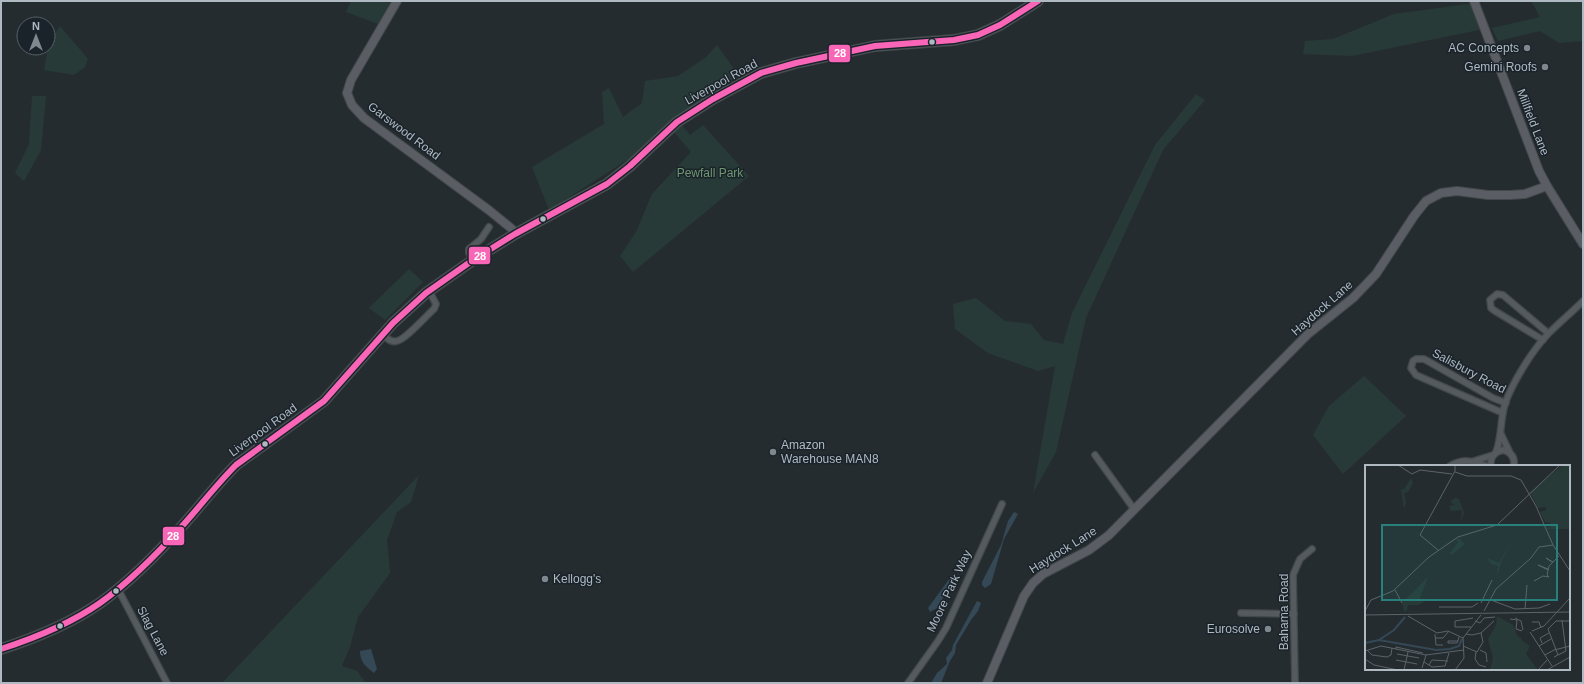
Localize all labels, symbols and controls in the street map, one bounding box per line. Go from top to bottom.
north arrow [16,16,56,56]
text: N [32,20,40,32]
unlabelled marker [927,37,937,47]
place label: AC Concepts [1448,41,1519,55]
marker: AC Concepts [1522,43,1532,53]
line badge: 28 [828,44,851,63]
text: 28 [834,47,846,59]
street label: Liverpool Road [682,56,760,108]
place label: Gemini Roofs [1464,60,1537,74]
marker: Gemini Roofs [1540,62,1550,72]
street label: Millfield Lane [1514,87,1552,158]
street label: Garswood Road [365,99,443,163]
park label: Pewfall Park [677,166,744,180]
unlabelled marker [538,214,548,224]
line badge: 28 [468,246,491,265]
text: 28 [474,250,486,262]
street label: Haydock Lane [1288,277,1356,338]
street label: Salisbury Road [1430,346,1508,396]
street label: Liverpool Road [226,401,300,459]
place label: Amazon Warehouse MAN8 [781,438,879,466]
unlabelled marker [260,439,270,449]
marker: Amazon Warehouse MAN8 [768,447,778,457]
inset map [1365,465,1570,670]
street label: Haydock Lane [1027,524,1100,576]
line badge: 28 [162,526,185,546]
text: 28 [167,530,179,542]
street label: Moore Park Way [924,548,974,634]
place label: Kellogg's [553,572,601,586]
marker: Kellogg's [540,574,550,584]
street label: Bahama Road [1277,574,1291,650]
unlabelled marker [111,586,121,596]
street label: Slag Lane [134,604,172,658]
unlabelled marker [55,621,65,631]
place label: Eurosolve [1207,622,1260,636]
marker: Eurosolve [1263,624,1273,634]

